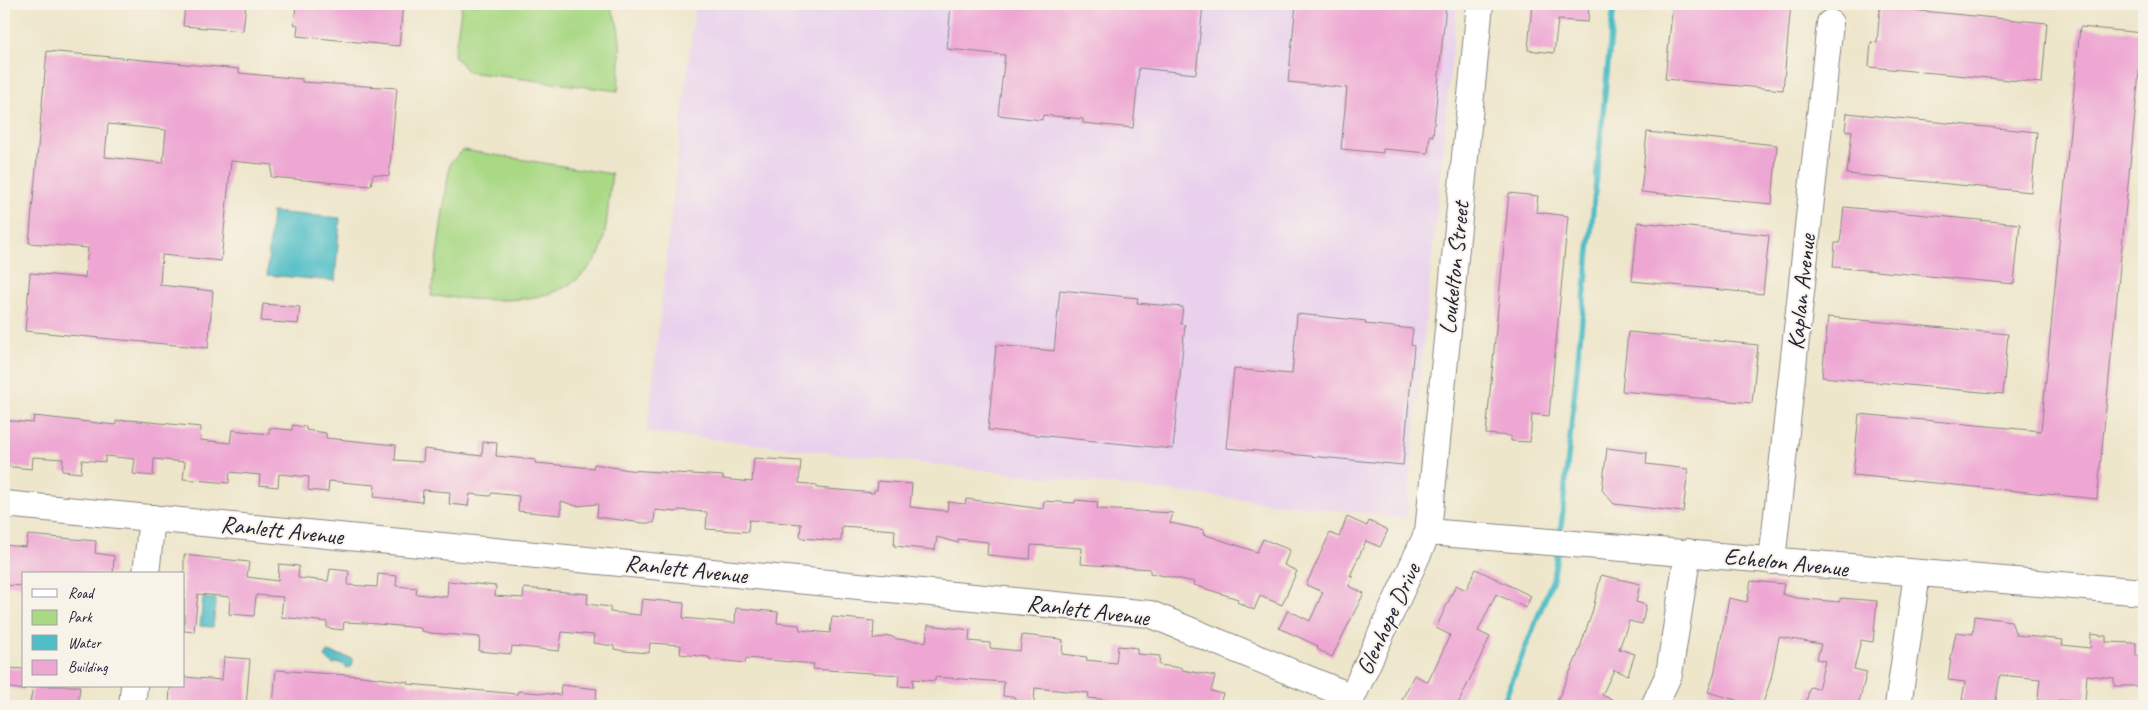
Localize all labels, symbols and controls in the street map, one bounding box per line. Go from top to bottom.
street label: Loukelton Street [1432,198,1476,336]
street label: Kaplan Avenue [1780,231,1822,351]
street label: Ranlett Avenue [219,509,347,552]
street label: Echelon Avenue [1723,541,1852,584]
street label: Ranlett Avenue [623,548,751,591]
street label: Glenhope Drive [1349,557,1428,679]
legend [22,572,185,688]
text: Road [68,584,95,603]
street label: Ranlett Avenue [1025,588,1153,633]
text: Park [68,608,93,627]
text: Water [68,634,102,653]
text: Building [68,658,108,677]

